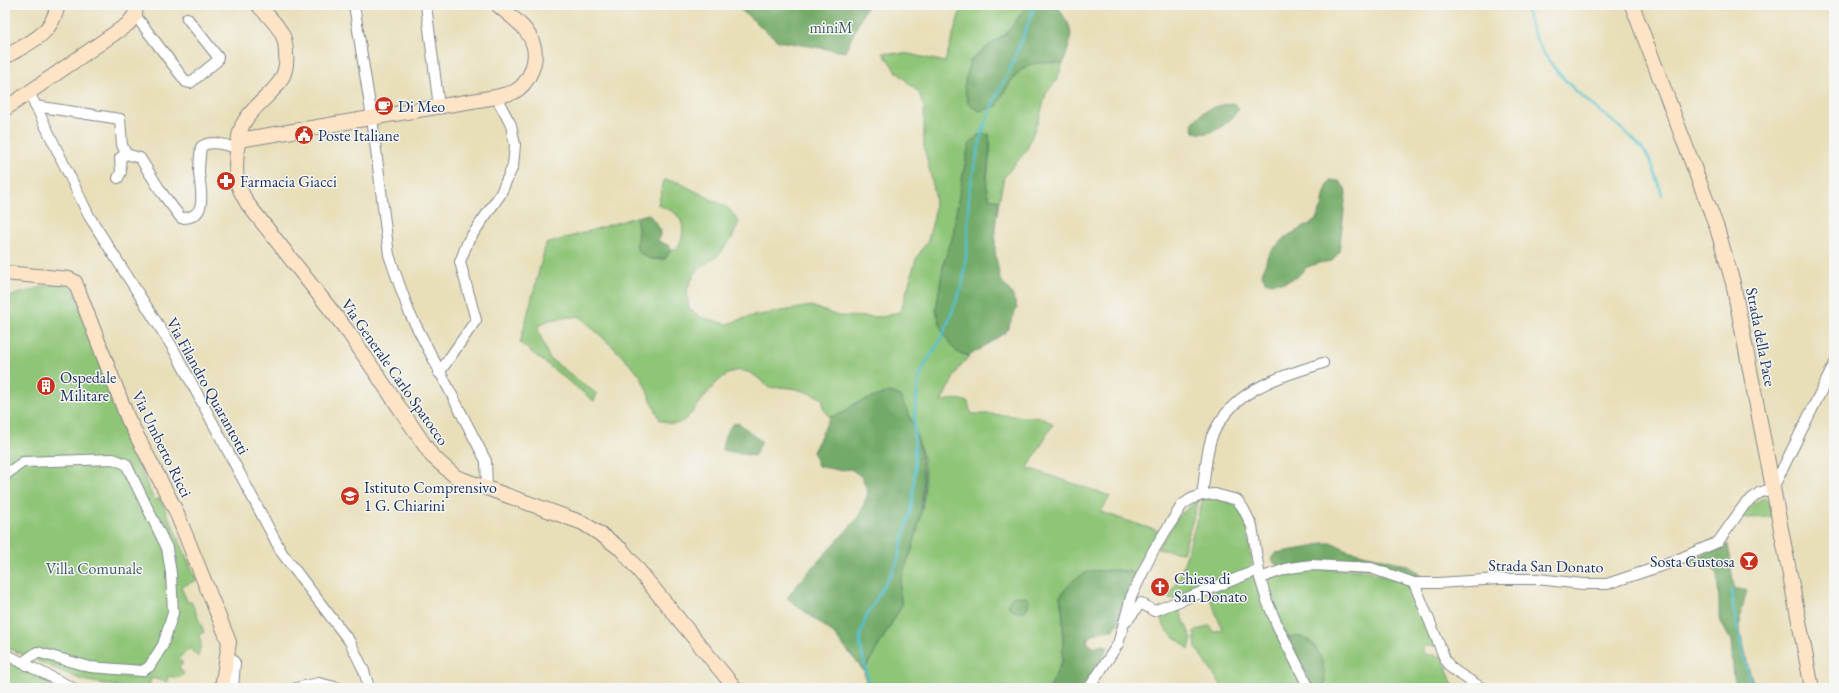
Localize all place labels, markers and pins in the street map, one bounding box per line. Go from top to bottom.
cafe icon: Di Meo [373,95,395,117]
place label: Di Meo [398,96,445,117]
public building icon: Poste Italiane [293,124,315,146]
place label: Poste Italiane [318,125,399,146]
pharmacy icon: Farmacia Giacci [215,170,237,192]
place label: Farmacia Giacci [240,171,337,192]
place label: Ospedale Militare [60,367,116,406]
building icon: Ospedale Militare [35,375,57,397]
place label: Istituto Comprensivo 1 G. Chiarini [364,477,497,516]
school or university icon: Istituto Comprensivo 1 G. Chiarini [339,485,361,507]
bar icon: Sosta Gustosa [1738,550,1760,572]
place label: Sosta Gustosa [1650,551,1736,572]
place label: Chiesa di San Donato [1174,568,1247,607]
church icon: Chiesa di San Donato [1149,576,1171,598]

